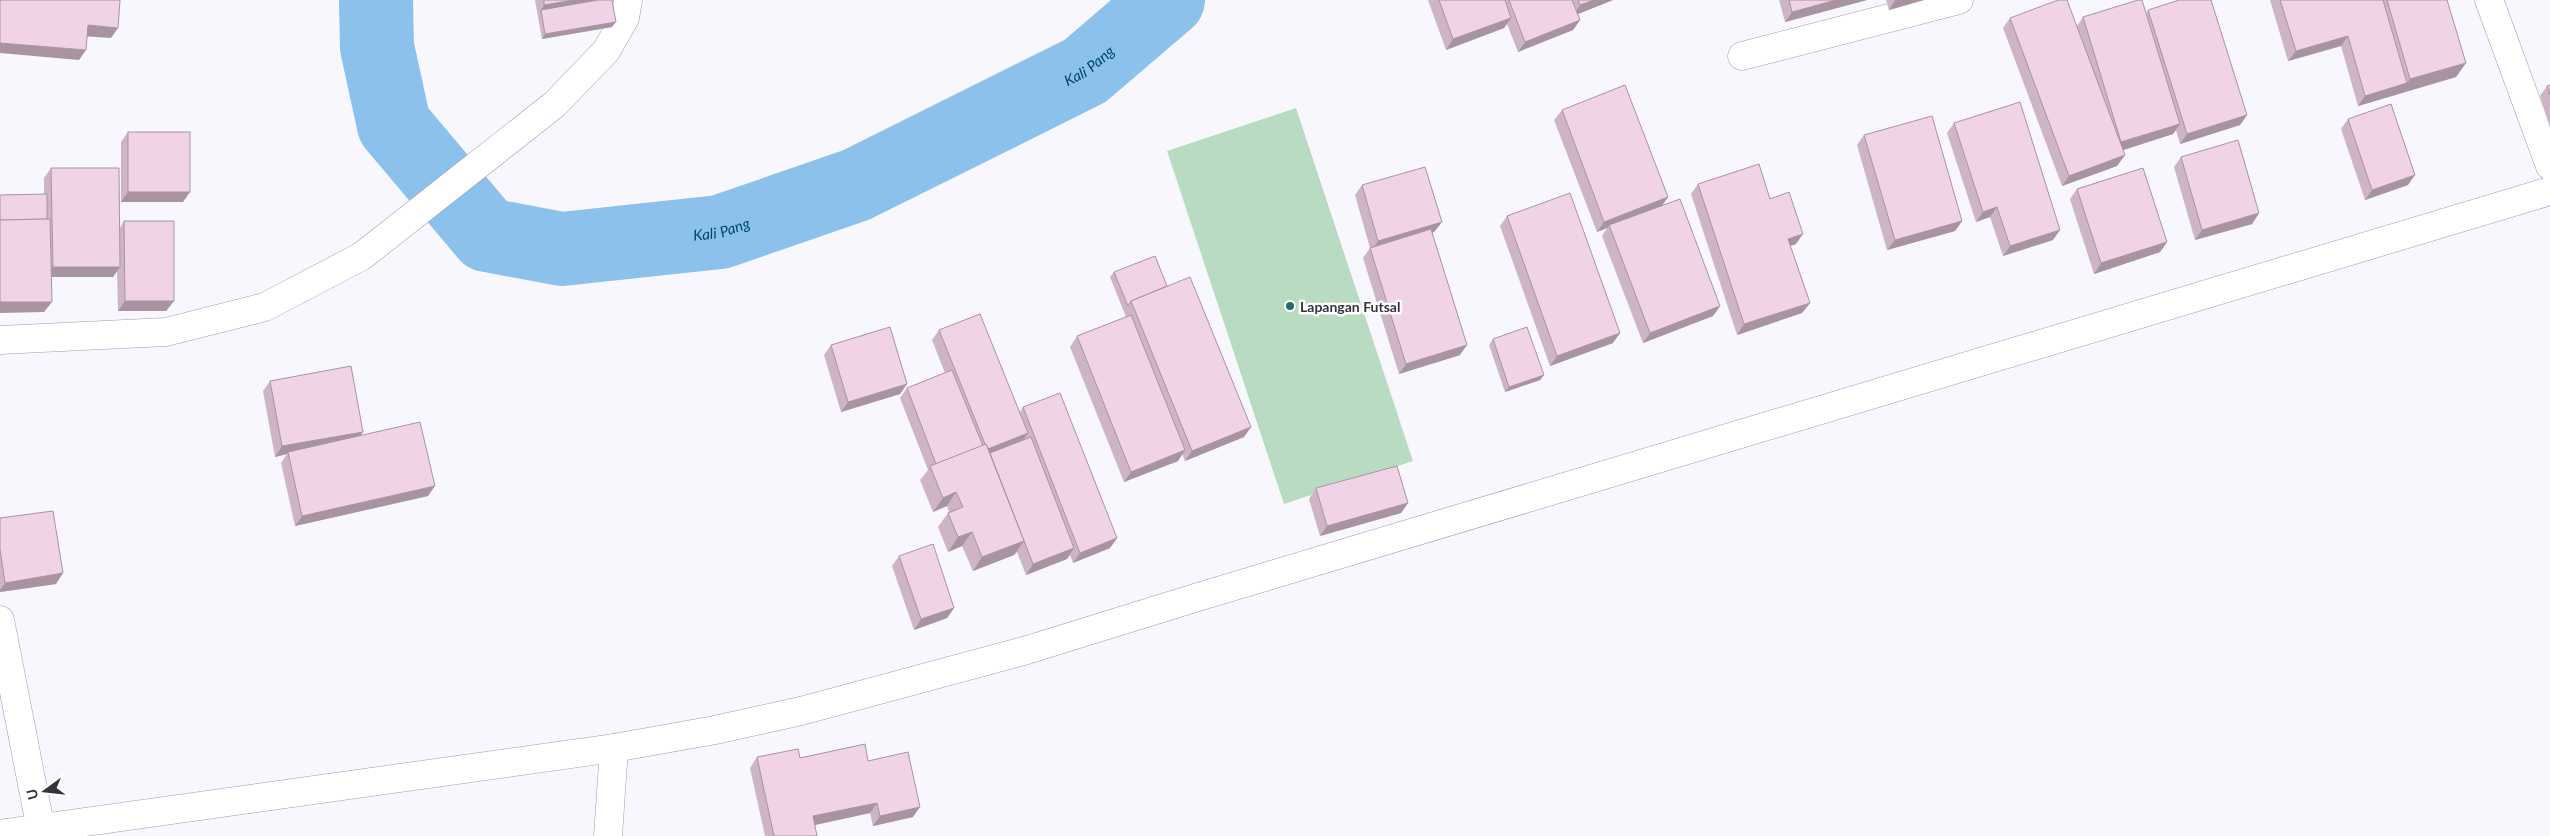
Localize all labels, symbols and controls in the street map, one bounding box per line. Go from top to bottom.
water label: Kali Pang [1061,41,1118,89]
water label: Kali Pang [692,213,753,244]
place label: Lapangan Futsal [1300,298,1400,315]
marker: Lapangan Futsal [1284,300,1296,312]
north arrow [20,766,70,816]
text: U [22,787,42,802]

